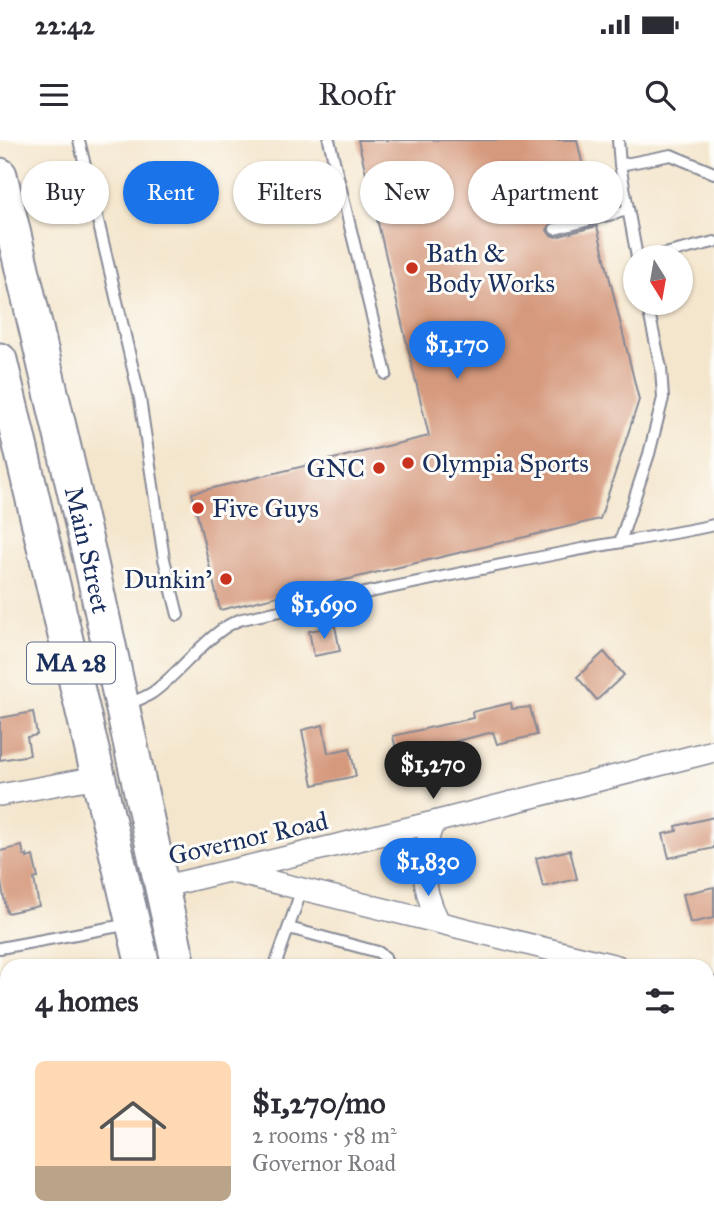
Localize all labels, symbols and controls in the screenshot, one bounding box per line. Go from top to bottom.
text: 22:42 [35,9,94,41]
text: Roofr [318,75,396,114]
icon: menu [35,76,73,114]
icon: search [641,76,679,114]
chip: Buy [21,161,109,224]
chip: Rent [123,161,219,224]
chip: Filters [233,161,346,224]
chip: New [360,161,454,224]
chip: Apartment [468,161,623,224]
place label: Bath & Body Works [426,237,555,299]
north arrow [623,245,693,315]
map controls [623,245,693,315]
marker: Bath & Body Works [404,260,420,276]
pin: $1,170 [400,322,514,381]
text: $1,170 [425,330,489,358]
place label: Olympia Sports [422,447,589,479]
place label: GNC [306,452,365,484]
marker: Olympia Sports [400,455,416,471]
marker: GNC [371,460,387,476]
street label: Main Street [58,483,118,616]
place label: Five Guys [212,492,319,524]
marker: Five Guys [190,500,206,516]
place label: Dunkin' [124,563,212,595]
marker: Dunkin' [218,571,234,587]
pin: $1,690 [267,582,381,641]
text: $1,690 [291,590,357,618]
road number: MA 28 [27,642,115,684]
pin: $1,270 [376,742,490,801]
text: $1,270 [400,750,466,778]
street label: Governor Road [165,804,331,872]
pin: $1,830 [371,838,485,898]
text: $1,830 [396,847,460,875]
icon: filters [641,982,679,1020]
text: 4 homes [35,983,139,1019]
text: $1,270/mo [252,1085,386,1121]
icon: home [91,1089,175,1173]
text: 2 rooms · 58 m² [252,1121,397,1149]
text: Governor Road [252,1149,396,1177]

